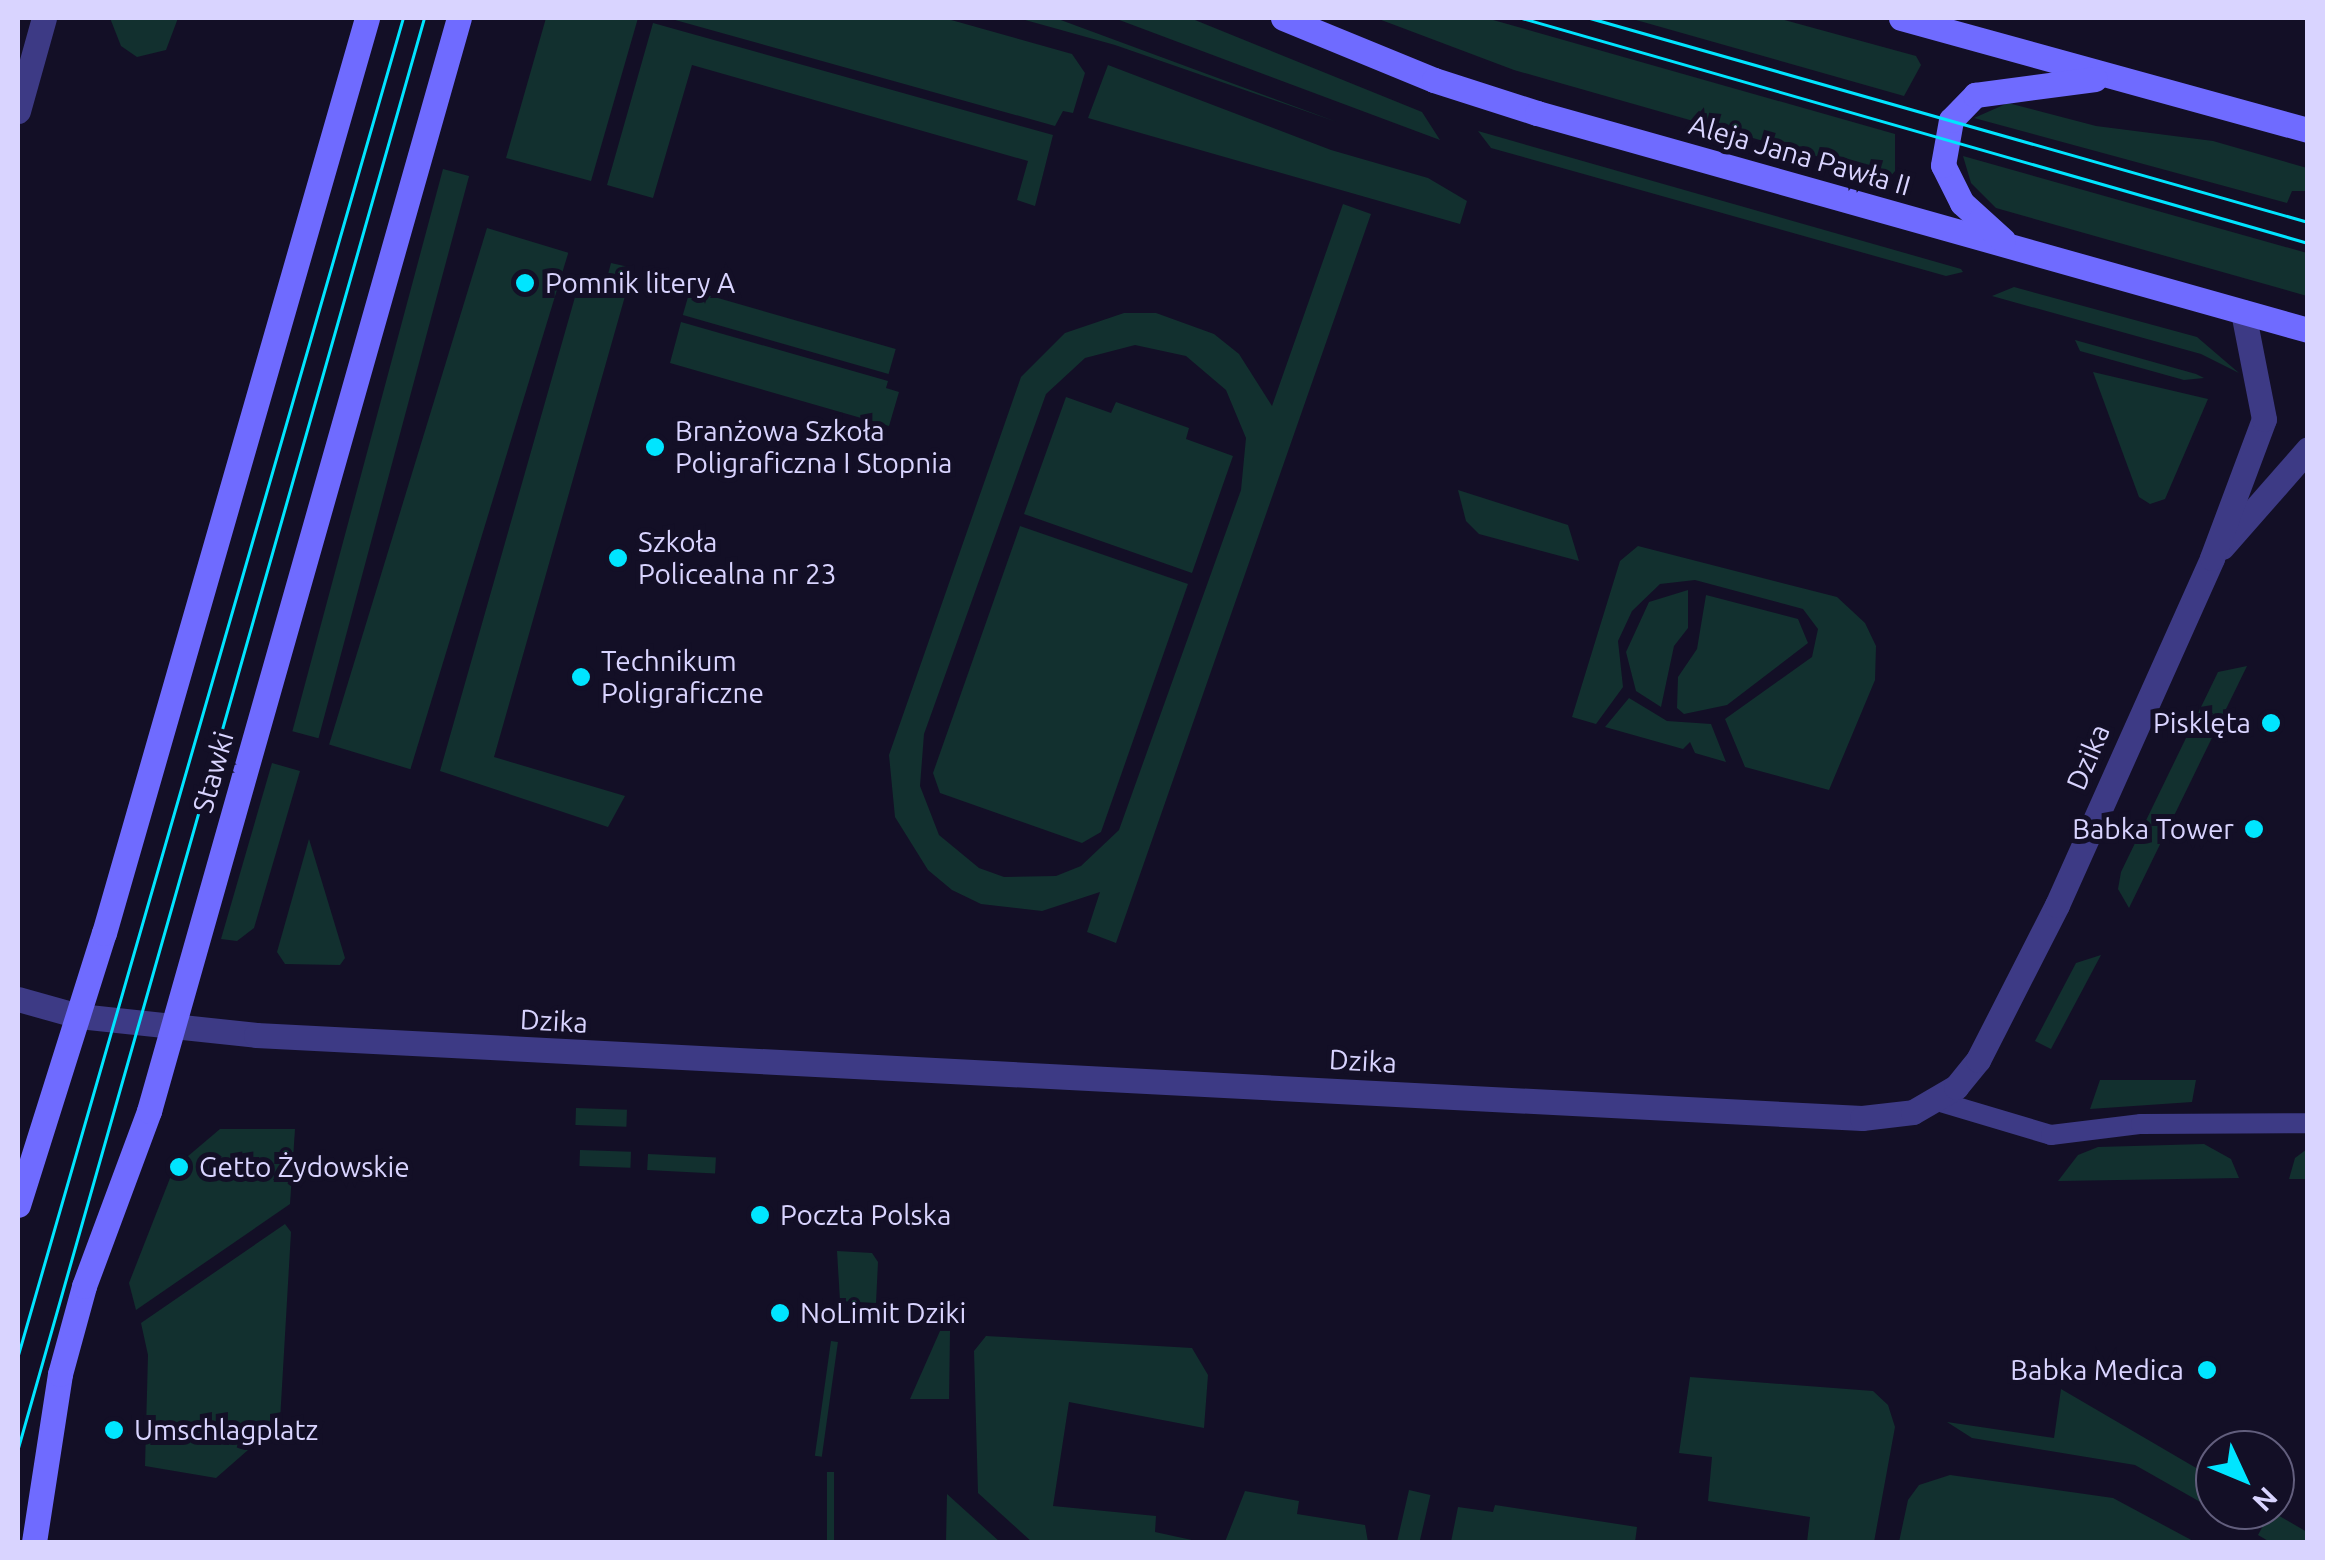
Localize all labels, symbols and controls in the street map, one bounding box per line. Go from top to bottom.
street label: Aleja Jana Pawła II [1685,107,1915,203]
place label: Pomnik litery A [545,266,735,300]
marker: Pomnik litery A [514,272,536,294]
place label: Branżowa Szkoła Poligraficzna I Stopnia [675,414,952,480]
marker: Branżowa Szkoła Poligraficzna I Stopnia [644,436,666,458]
place label: Szkoła Policealna nr 23 [638,525,836,591]
marker: Szkoła Policealna nr 23 [607,547,629,569]
place label: Technikum Poligraficzne [601,644,764,710]
marker: Technikum Poligraficzne [570,666,592,688]
place label: Pisklęta [2153,706,2251,740]
marker: Pisklęta [2260,712,2282,734]
street label: Dzika [2059,719,2117,795]
street label: Stawki [185,728,241,816]
place label: Babka Tower [2072,812,2234,846]
marker: Babka Tower [2243,818,2265,840]
street label: Dzika [519,1002,589,1040]
street label: Dzika [1328,1042,1398,1080]
place label: Getto Żydowskie [199,1150,410,1184]
marker: Getto Żydowskie [168,1156,190,1178]
place label: Poczta Polska [780,1198,951,1232]
marker: Poczta Polska [749,1204,771,1226]
place label: NoLimit Dziki [800,1296,966,1330]
marker: NoLimit Dziki [769,1302,791,1324]
place label: Babka Medica [2010,1353,2184,1387]
marker: Babka Medica [2194,1357,2220,1383]
place label: Umschlagplatz [134,1413,318,1447]
marker: Umschlagplatz [103,1419,125,1441]
north arrow [2195,1430,2295,1530]
text: N [2247,1482,2284,1518]

